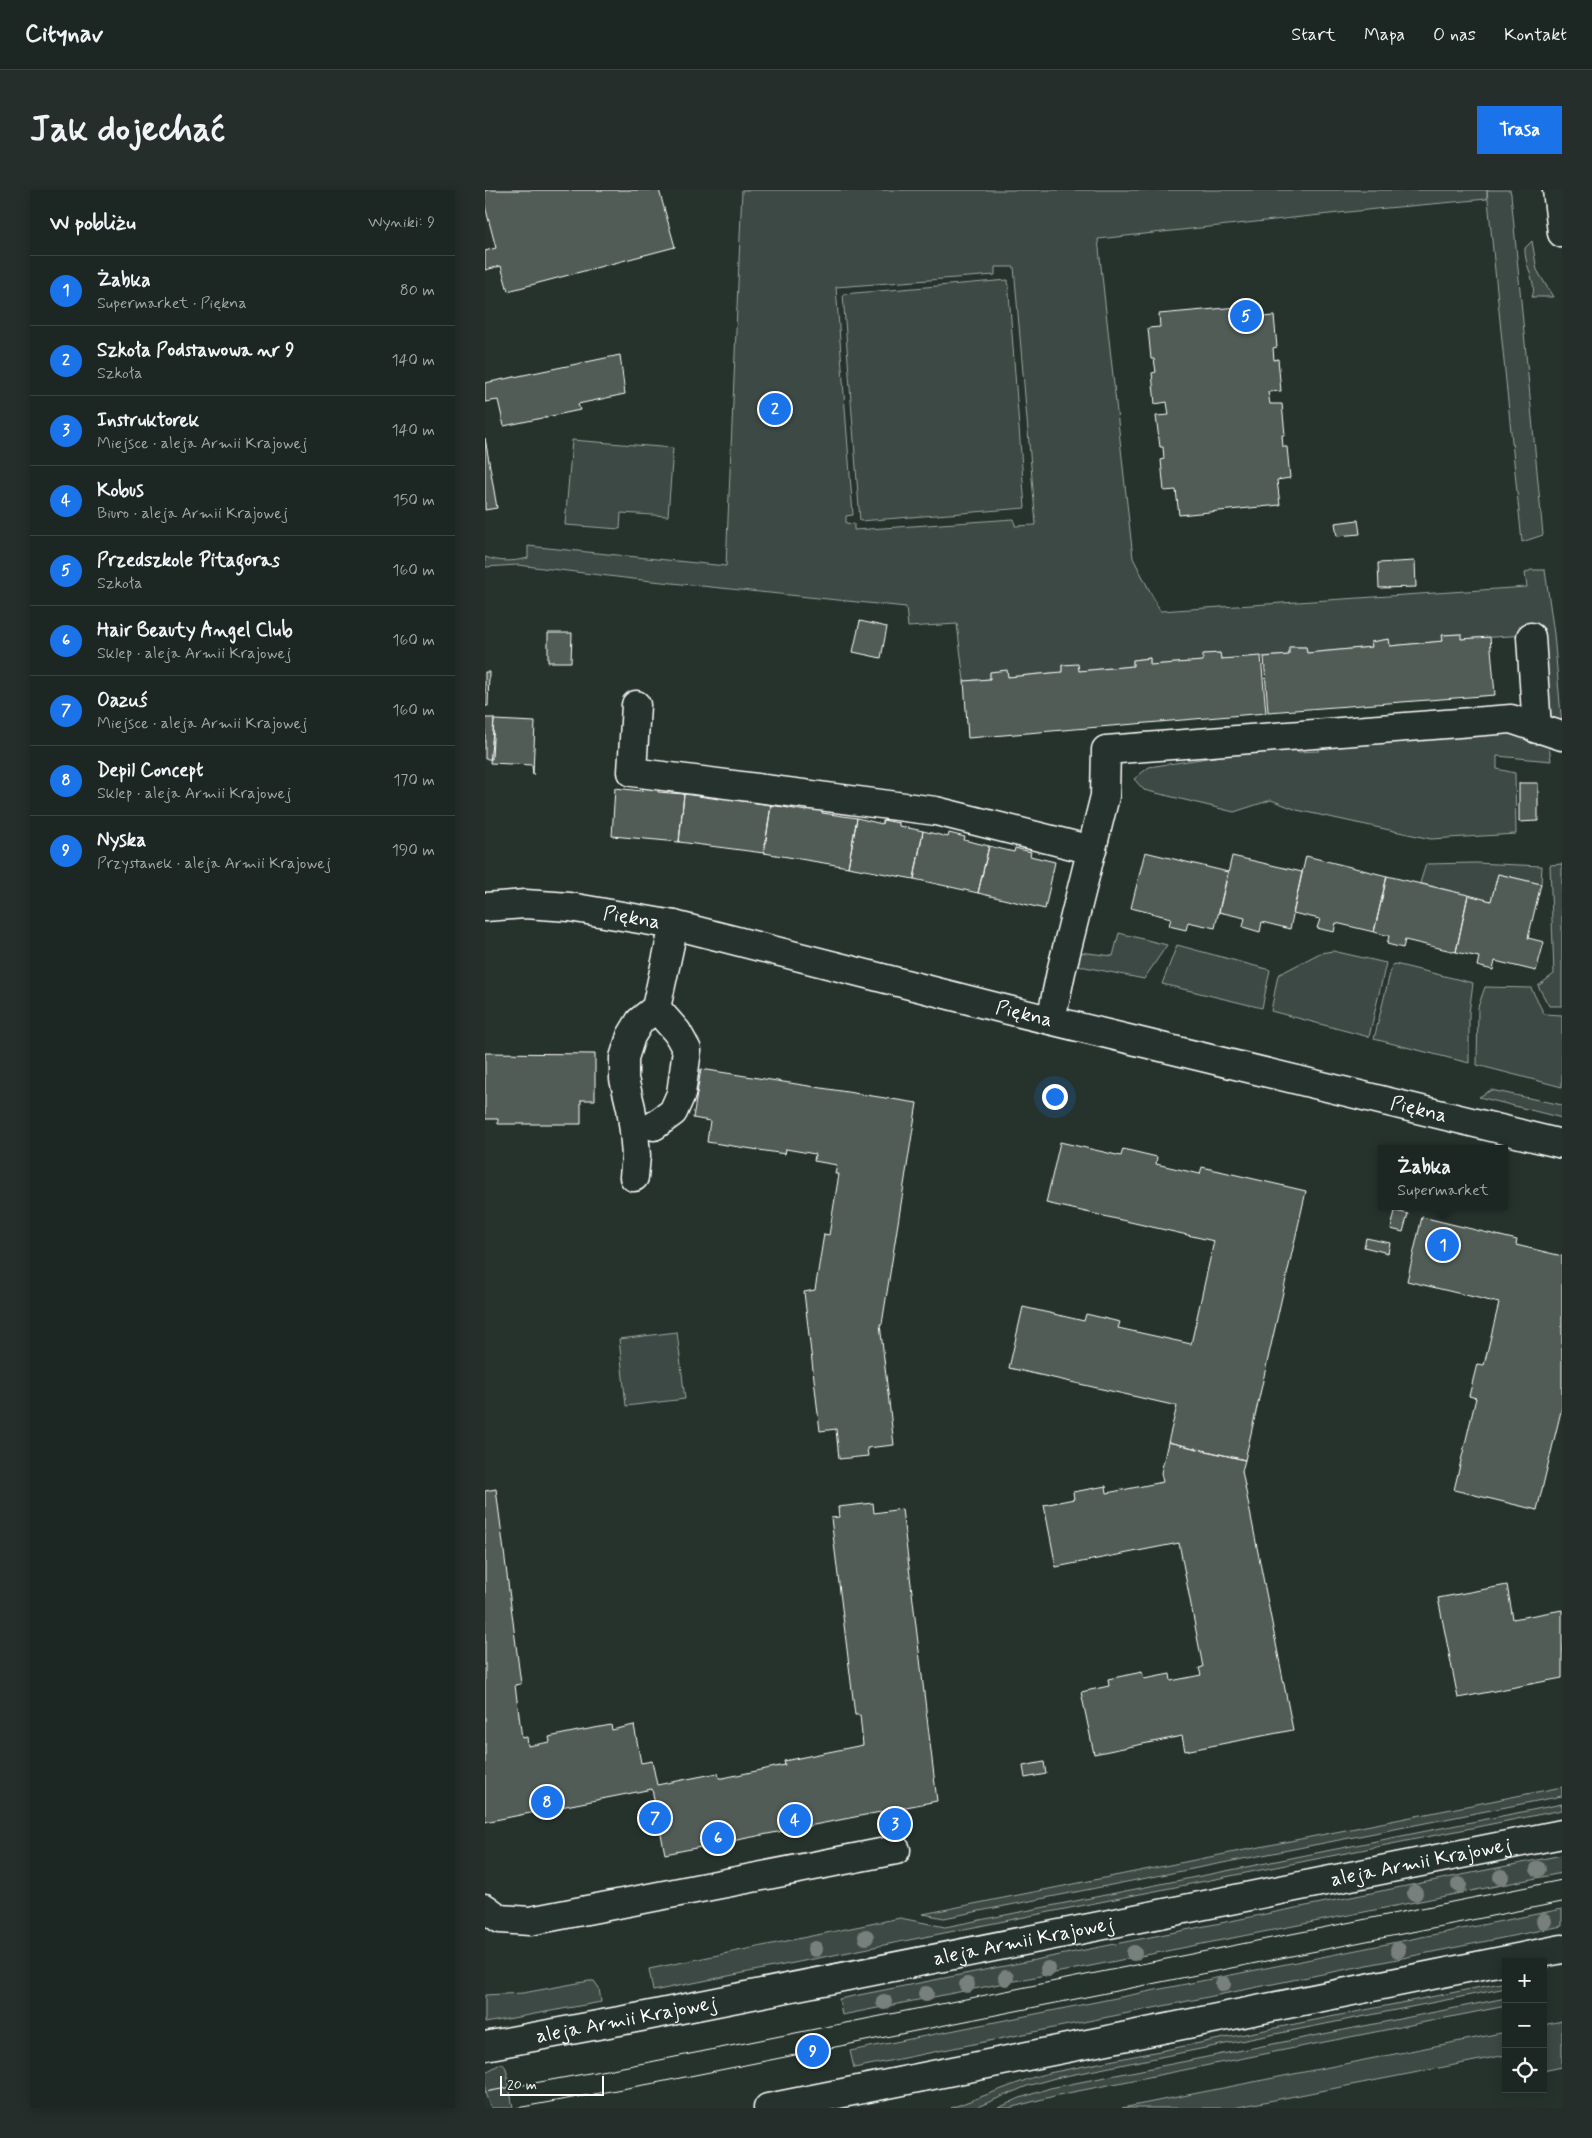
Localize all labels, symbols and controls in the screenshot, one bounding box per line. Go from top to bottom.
text: Citynav [25,19,103,50]
text: Start [1291,23,1336,47]
text: Mapa [1364,23,1405,47]
text: O nas [1433,23,1476,47]
text: Kontakt [1504,23,1567,47]
button: Trasa [1477,106,1562,154]
text: Jak dojechać [30,107,225,153]
text: W pobliżu [50,209,136,237]
text: Wyniki: 9 [368,212,435,233]
text: Żabka [97,268,150,293]
text: 1 [62,280,70,301]
text: 80 m [400,280,435,301]
text: Supermarket · Piękna [97,293,247,314]
pin: 5 [1230,297,1262,335]
text: Szkoła Podstawowa nr 9 [97,338,295,363]
text: 2 [62,350,70,371]
text: 140 m [391,350,435,371]
text: Szkoła [97,363,143,384]
pin: 2 [759,390,791,428]
text: Instruktorek [97,408,199,433]
text: 3 [62,420,70,441]
text: 140 m [391,420,435,441]
text: Miejsce · aleja Armii Krajowej [97,433,307,454]
text: Kobus [97,478,144,503]
text: 4 [61,490,71,511]
text: 150 m [393,490,435,511]
text: Biuro · aleja Armii Krajowej [97,503,288,524]
text: Przedszkole Pitagoras [97,548,280,573]
text: 5 [61,560,71,581]
text: 160 m [392,560,435,581]
text: Szkoła [97,573,143,594]
text: Hair Beauty Angel Club [97,618,293,643]
text: 6 [62,630,70,651]
text: 160 m [392,630,435,651]
text: Sklep · aleja Armii Krajowej [97,643,291,664]
text: Oazuś [97,688,147,713]
text: 7 [61,700,71,721]
text: 160 m [392,700,435,721]
text: Miejsce · aleja Armii Krajowej [97,713,307,734]
text: Depil Concept [97,758,203,783]
text: 8 [61,770,71,791]
text: 170 m [393,770,435,791]
text: Sklep · aleja Armii Krajowej [97,783,291,804]
text: Nyska [97,828,146,853]
text: 9 [62,840,70,861]
text: 190 m [392,840,435,861]
text: Przystanek · aleja Armii Krajowej [97,853,331,874]
street label: Piękna [601,900,663,936]
street label: Piękna [993,994,1055,1034]
your location [1042,1084,1068,1110]
street label: Piękna [1388,1089,1450,1129]
popup [1378,1145,1508,1210]
text: Żabka [1397,1155,1451,1180]
text: Supermarket [1397,1180,1489,1201]
pin: 1 [1427,1226,1459,1264]
pin: 8 [531,1783,563,1821]
pin: 7 [639,1799,671,1837]
pin: 4 [779,1801,811,1839]
pin: 3 [879,1805,911,1843]
pin: 6 [702,1819,734,1857]
street label: aleja Armii Krajowej [1329,1831,1514,1893]
street label: aleja Armii Krajowej [931,1910,1116,1972]
map controls [1502,1958,1547,2093]
button: + [1502,1958,1547,2003]
street label: aleja Armii Krajowej [534,1989,719,2050]
button: − [1502,2003,1547,2048]
pin: 9 [797,2032,829,2070]
button: locate [1502,2048,1547,2093]
scale bar [500,2073,604,2096]
text: 20 m [507,2076,537,2094]

